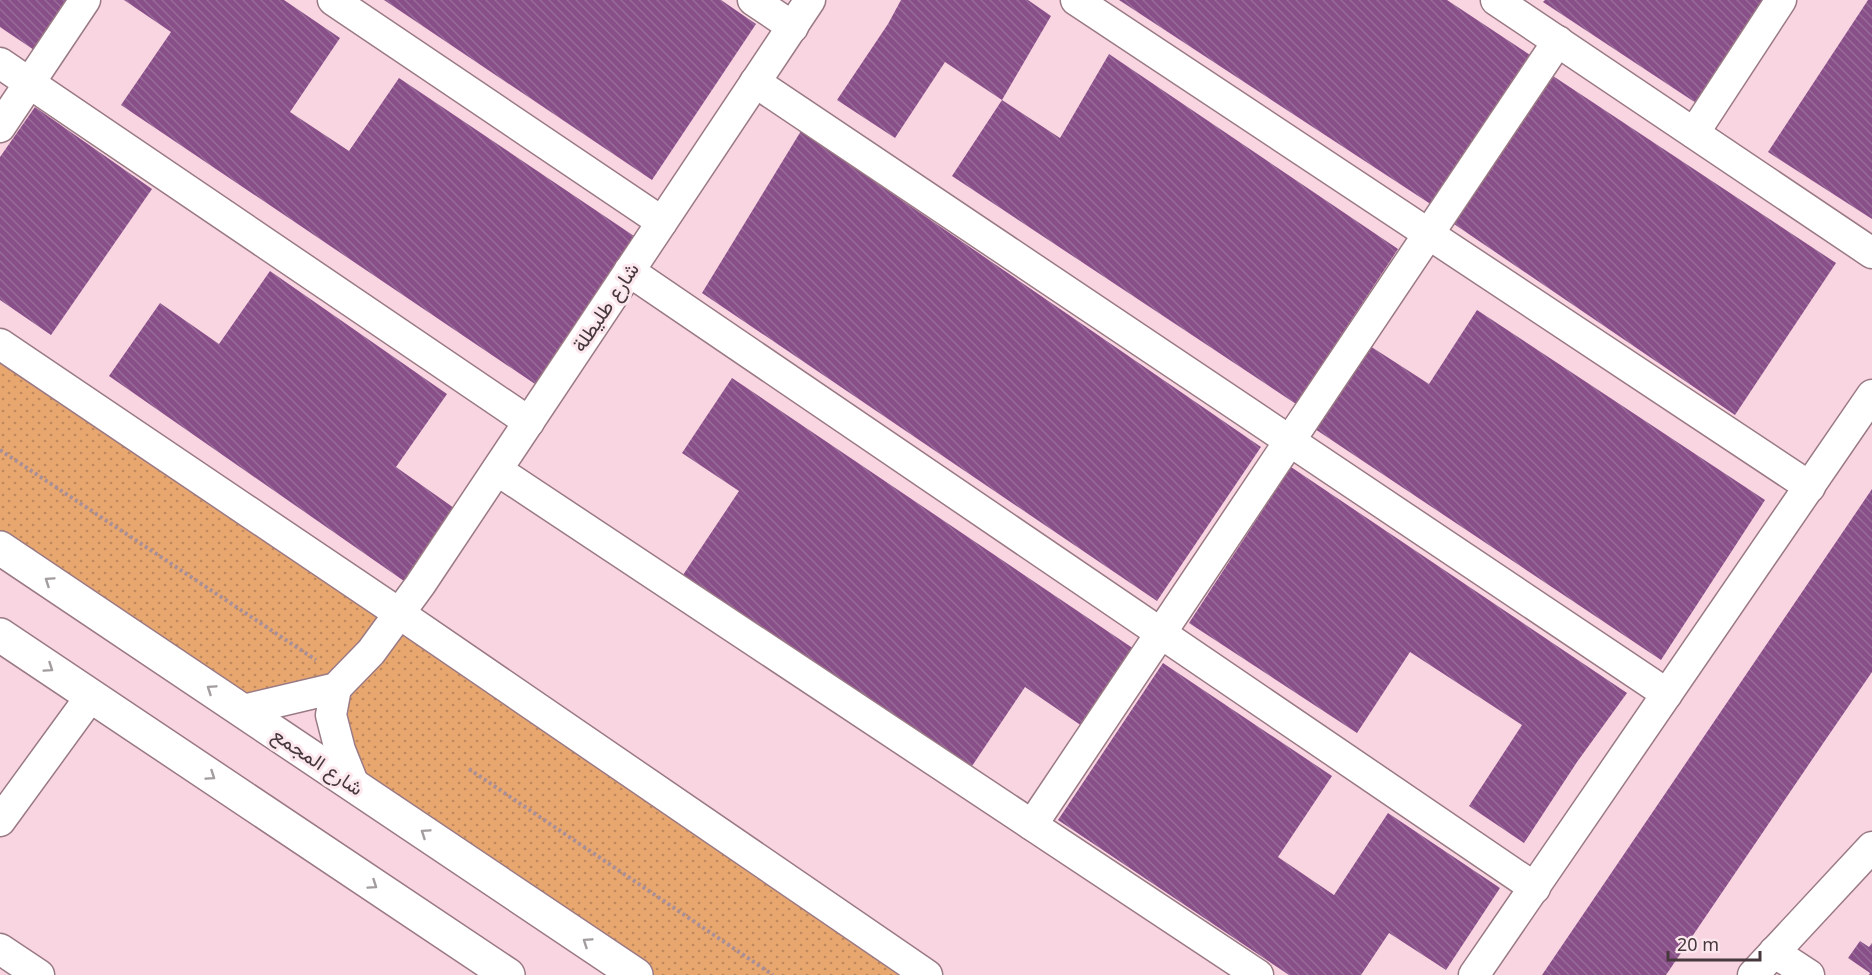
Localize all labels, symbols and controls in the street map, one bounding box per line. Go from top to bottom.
street label: شارع طليطلة [565,257,646,358]
one-way arrow [45,577,56,588]
one-way arrow [42,661,53,672]
one-way arrow [207,686,218,697]
street label: شارع المجمع [267,721,369,802]
one-way arrow [204,769,215,780]
one-way arrow [421,829,432,840]
one-way arrow [366,878,377,889]
scale bar [1668,924,1760,962]
text: 20 m [1677,932,1719,956]
one-way arrow [583,938,594,949]

